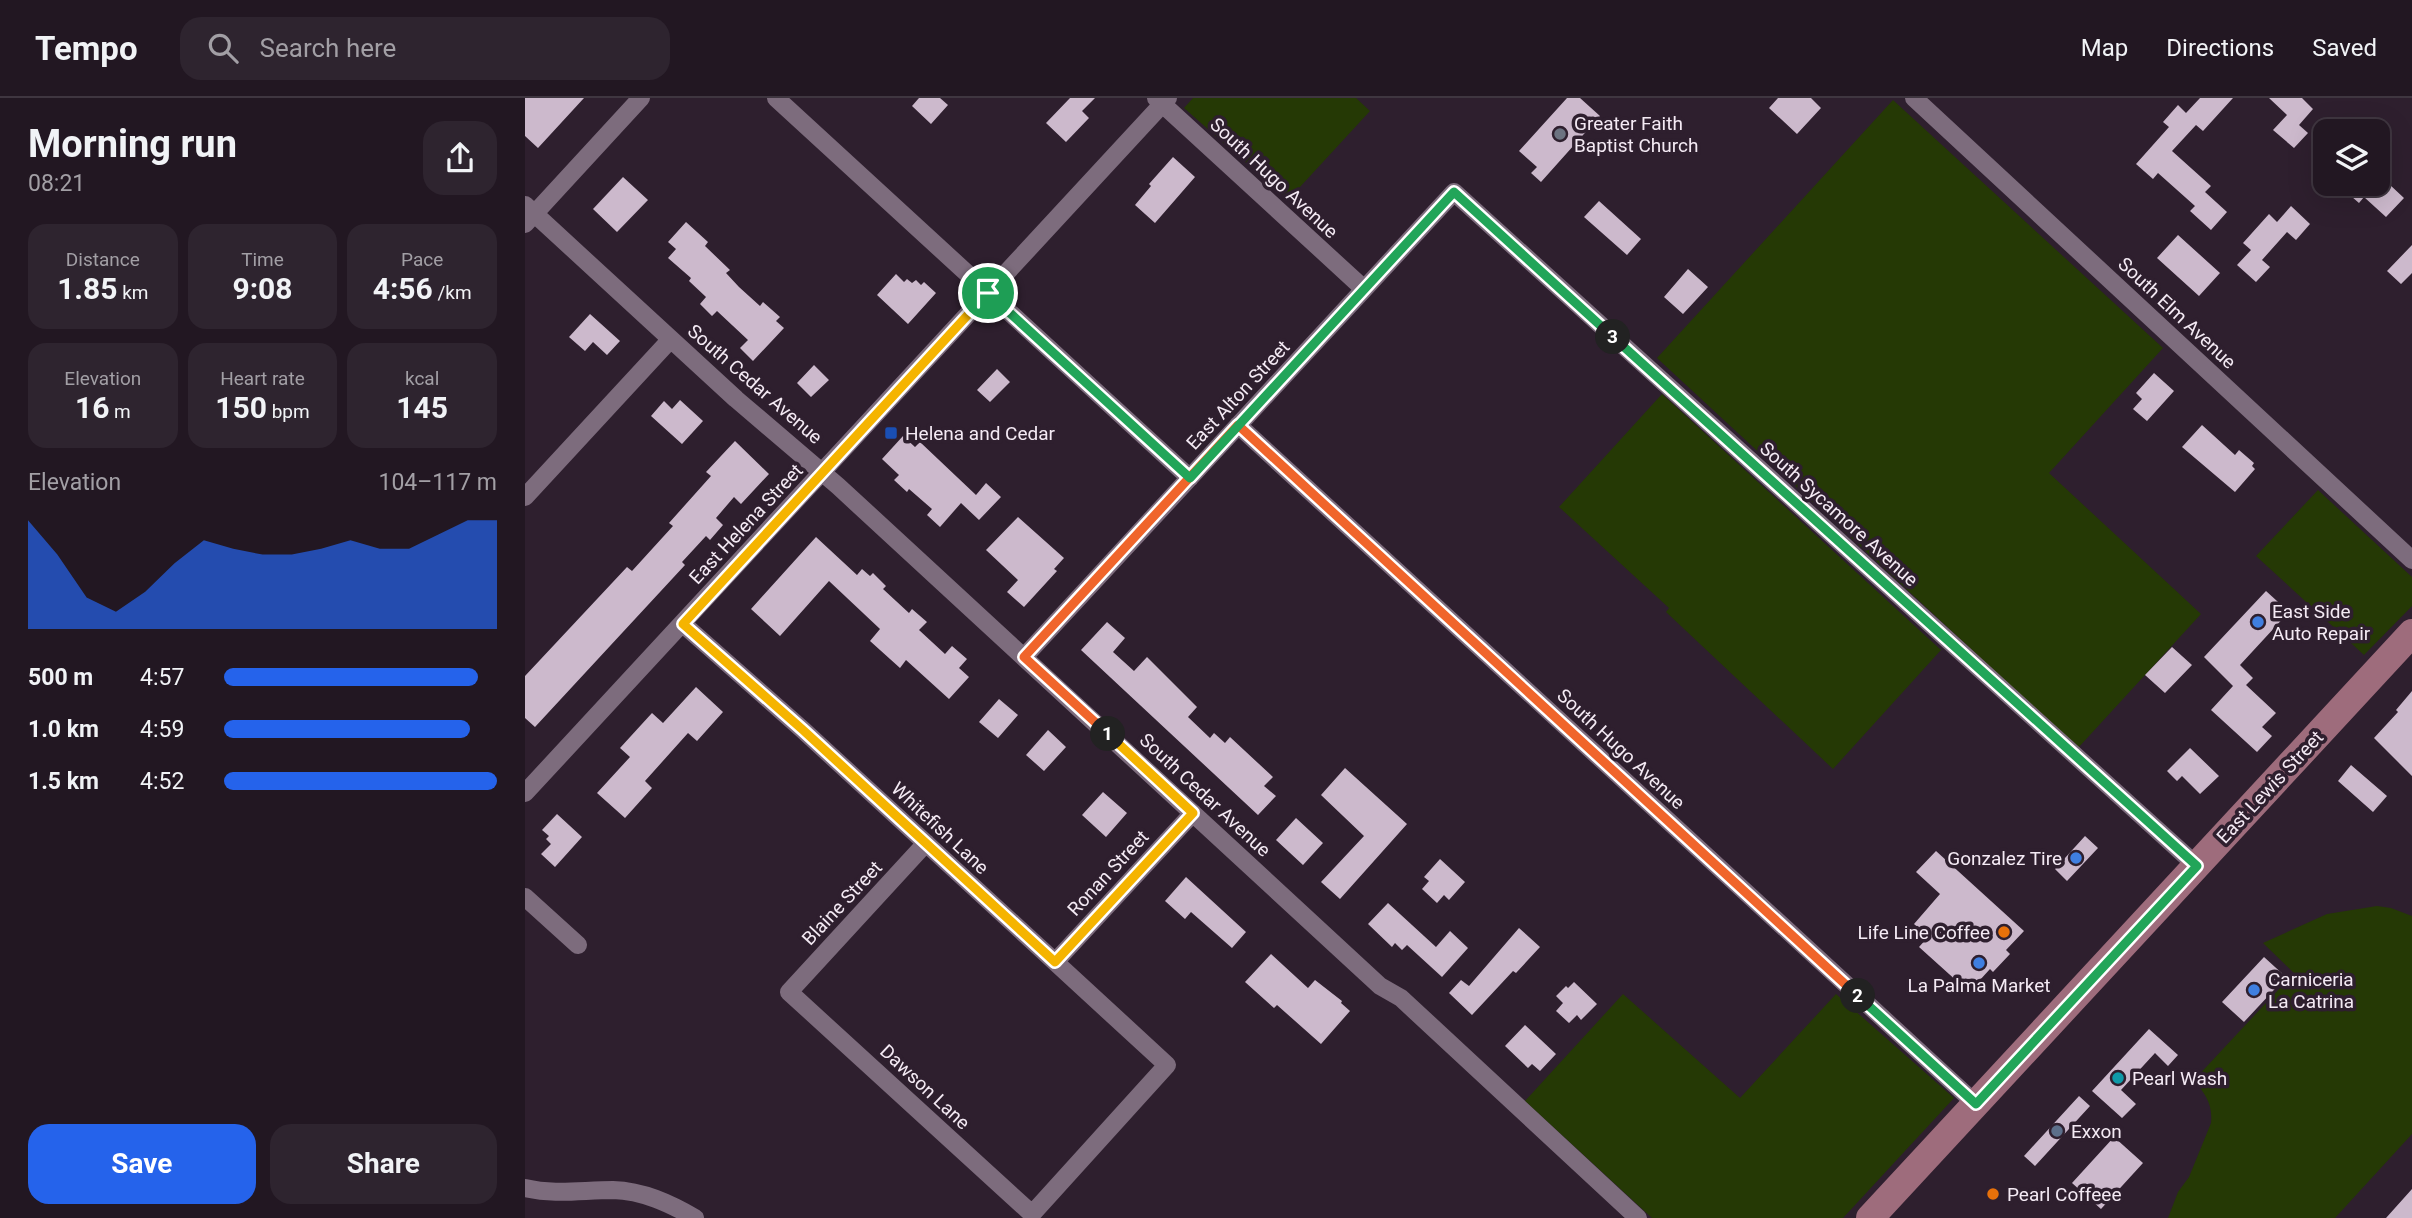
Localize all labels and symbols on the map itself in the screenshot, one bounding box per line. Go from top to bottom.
place label: Greater Faith Baptist Church [1574,112,1698,157]
street label: South Hugo Avenue [1205,113,1343,243]
marker: Greater Faith Baptist Church [1552,126,1568,142]
street label: South Elm Avenue [2113,252,2241,374]
pin [958,263,1018,323]
street label: South Cedar Avenue [683,319,827,449]
pin: 3 [1595,320,1631,354]
street label: East Alton Street [1181,336,1295,454]
place label: Helena and Cedar [905,422,1056,445]
marker: Helena and Cedar [883,425,899,441]
street label: South Sycamore Avenue [1755,437,1923,591]
street label: East Helena Street [684,459,808,589]
place label: East Side Auto Repair [2272,600,2371,645]
marker: East Side Auto Repair [2250,614,2266,630]
street label: South Hugo Avenue [1552,684,1690,814]
pin: 1 [1091,716,1125,752]
street label: East Lewis Street [2212,726,2328,848]
street label: South Cedar Avenue [1135,728,1275,862]
street label: Whitefish Lane [886,777,994,879]
street label: Ronan Street [1063,825,1153,921]
place label: Gonzalez Tire [1947,847,2062,870]
marker: Gonzalez Tire [2068,850,2084,866]
street label: Blaine Street [797,856,887,950]
place label: Life Line Coffee [1858,921,1990,944]
marker: Life Line Coffee [1996,924,2012,940]
marker: La Palma Market [1971,955,1987,971]
place label: Carniceria La Catrina [2268,968,2354,1013]
place label: La Palma Market [1908,974,2050,997]
pin: 2 [1841,978,1875,1014]
marker: Carniceria La Catrina [2246,982,2262,998]
street label: Dawson Lane [875,1040,975,1134]
place label: Pearl Wash [2132,1067,2227,1090]
marker: Pearl Wash [2110,1070,2126,1086]
place label: Exxon [2071,1120,2122,1143]
marker: Exxon [2049,1123,2065,1139]
place label: Pearl Coffeee [2007,1183,2121,1206]
marker: Pearl Coffeee [1985,1186,2001,1202]

